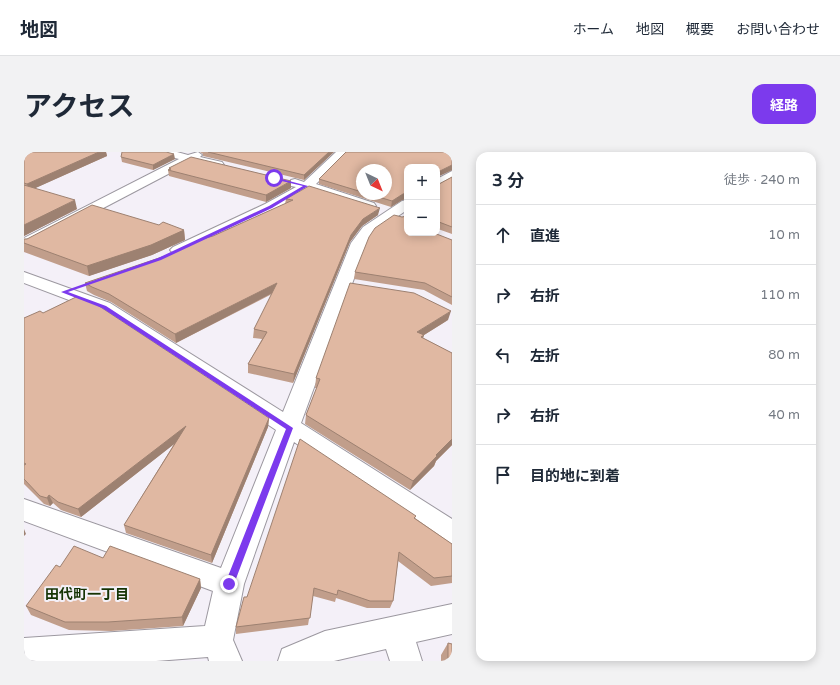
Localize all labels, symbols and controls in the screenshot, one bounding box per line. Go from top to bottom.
text: 地図 [20,19,58,41]
text: ホーム [572,21,614,38]
text: 地図 [636,21,664,38]
text: 概要 [686,21,714,38]
text: お問い合わせ [736,21,820,38]
button: 経路 [752,84,816,124]
text: アクセス [24,90,135,124]
north arrow [356,164,392,200]
map controls [404,164,440,236]
button: + [404,164,440,200]
route start [265,169,283,187]
text: 3 分 [492,170,524,191]
text: 徒歩 · 240 m [724,172,800,188]
button: − [404,200,440,236]
icon: ahead [492,224,514,246]
text: 直進 [530,227,560,245]
text: 10 m [768,227,800,243]
icon: right [492,284,514,306]
text: 右折 [530,287,560,305]
text: 110 m [760,287,800,303]
icon: left [492,344,514,366]
text: 左折 [530,347,560,365]
text: 80 m [768,347,800,363]
icon: right [492,404,514,426]
text: 右折 [530,407,560,425]
text: 40 m [768,407,800,423]
icon: arrive [492,464,514,486]
text: 目的地に到着 [530,467,620,485]
route end [220,575,238,593]
district label: 田代町一丁目 [45,586,129,603]

